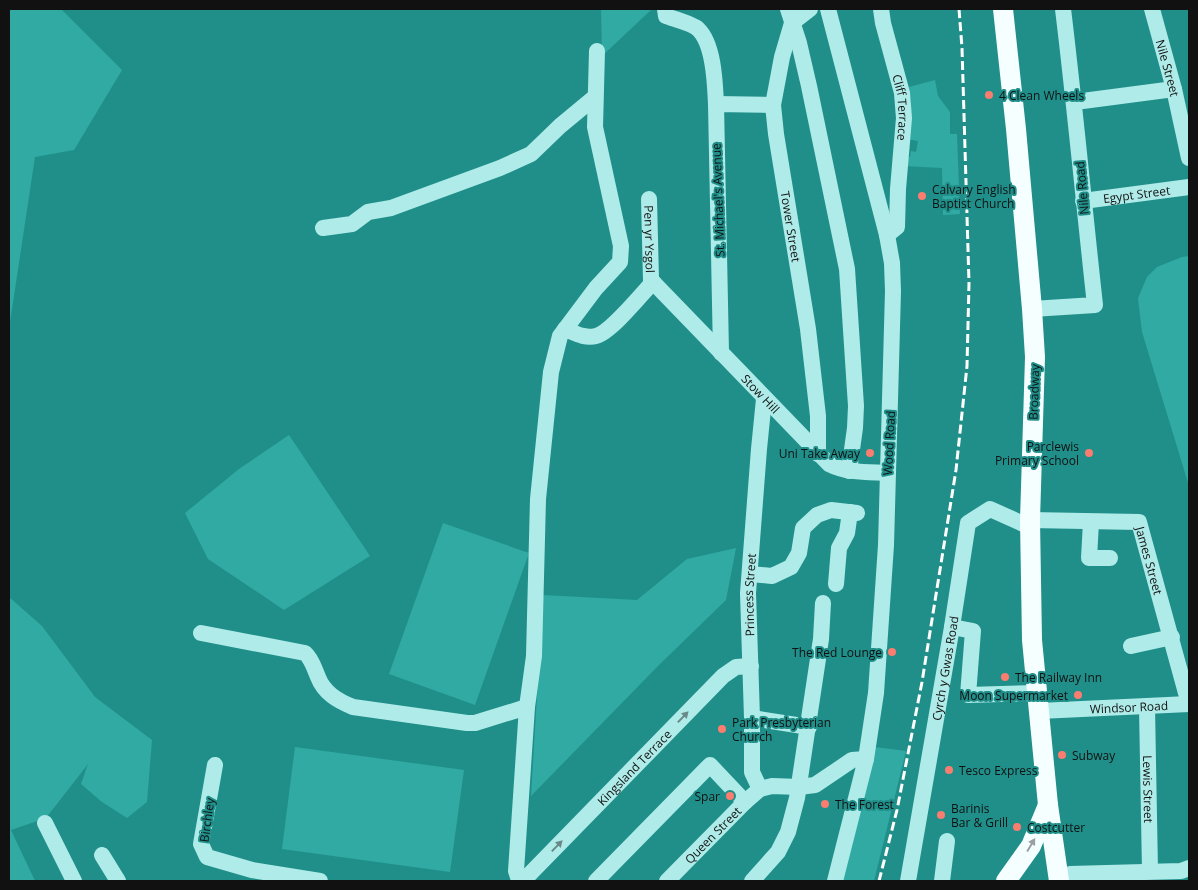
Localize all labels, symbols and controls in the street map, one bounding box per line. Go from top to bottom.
street label: Nile Street [1152,37,1184,98]
street label: Cliff Terrace [889,72,913,142]
place label: 4 Clean Wheels [999,87,1084,104]
marker: 4 Clean Wheels [983,89,995,101]
street label: St. Michael's Avenue [708,143,728,257]
street label: Nile Road [1071,161,1093,215]
place label: Calvary English Baptist Church [932,181,1016,212]
street label: Egypt Street [1102,181,1171,207]
street label: Tower Street [777,190,805,263]
marker: Calvary English Baptist Church [916,190,928,202]
street label: Pen yr Ysgol [641,205,659,273]
street label: Broadway [1025,363,1044,420]
street label: Stow Hill [738,370,784,417]
street label: Wood Road [879,410,899,476]
place label: Parclewis Primary School [995,438,1079,469]
place label: Uni Take Away [779,445,861,462]
marker: Uni Take Away [864,447,876,459]
marker: Parclewis Primary School [1083,447,1095,459]
street label: James Street [1132,524,1167,597]
street label: Princess Street [739,553,760,637]
street label: Cyrch y Gwas Road [927,615,962,722]
place label: The Red Lounge [792,644,882,661]
marker: The Red Lounge [886,646,898,658]
place label: The Railway Inn [1015,669,1102,686]
marker: The Railway Inn [999,671,1011,683]
place label: Moon Supermarket [959,687,1068,704]
marker: Moon Supermarket [1072,689,1084,701]
street label: Windsor Road [1089,696,1168,717]
one-way arrow [676,712,688,724]
place label: Park Presbyterian Church [732,714,831,745]
marker: Park Presbyterian Church [716,723,728,735]
street label: Kingsland Terrace [593,725,675,809]
place label: Subway [1072,747,1116,764]
marker: Subway [1056,749,1068,761]
street label: Lewis Street [1139,755,1158,823]
place label: Tesco Express [959,762,1038,779]
marker: Tesco Express [943,764,955,776]
place label: Spar [695,788,720,805]
marker: Spar [724,790,736,802]
street label: Birchley [195,796,219,843]
place label: The Forest [835,796,894,813]
marker: The Forest [819,798,831,810]
place label: Barinis Bar & Grill [951,800,1008,831]
street label: Queen Street [681,802,745,867]
marker: Barinis Bar & Grill [935,809,947,821]
place label: Costcutter [1027,819,1085,836]
marker: Costcutter [1011,821,1023,833]
one-way arrow [1026,839,1035,852]
one-way arrow [551,841,563,853]

